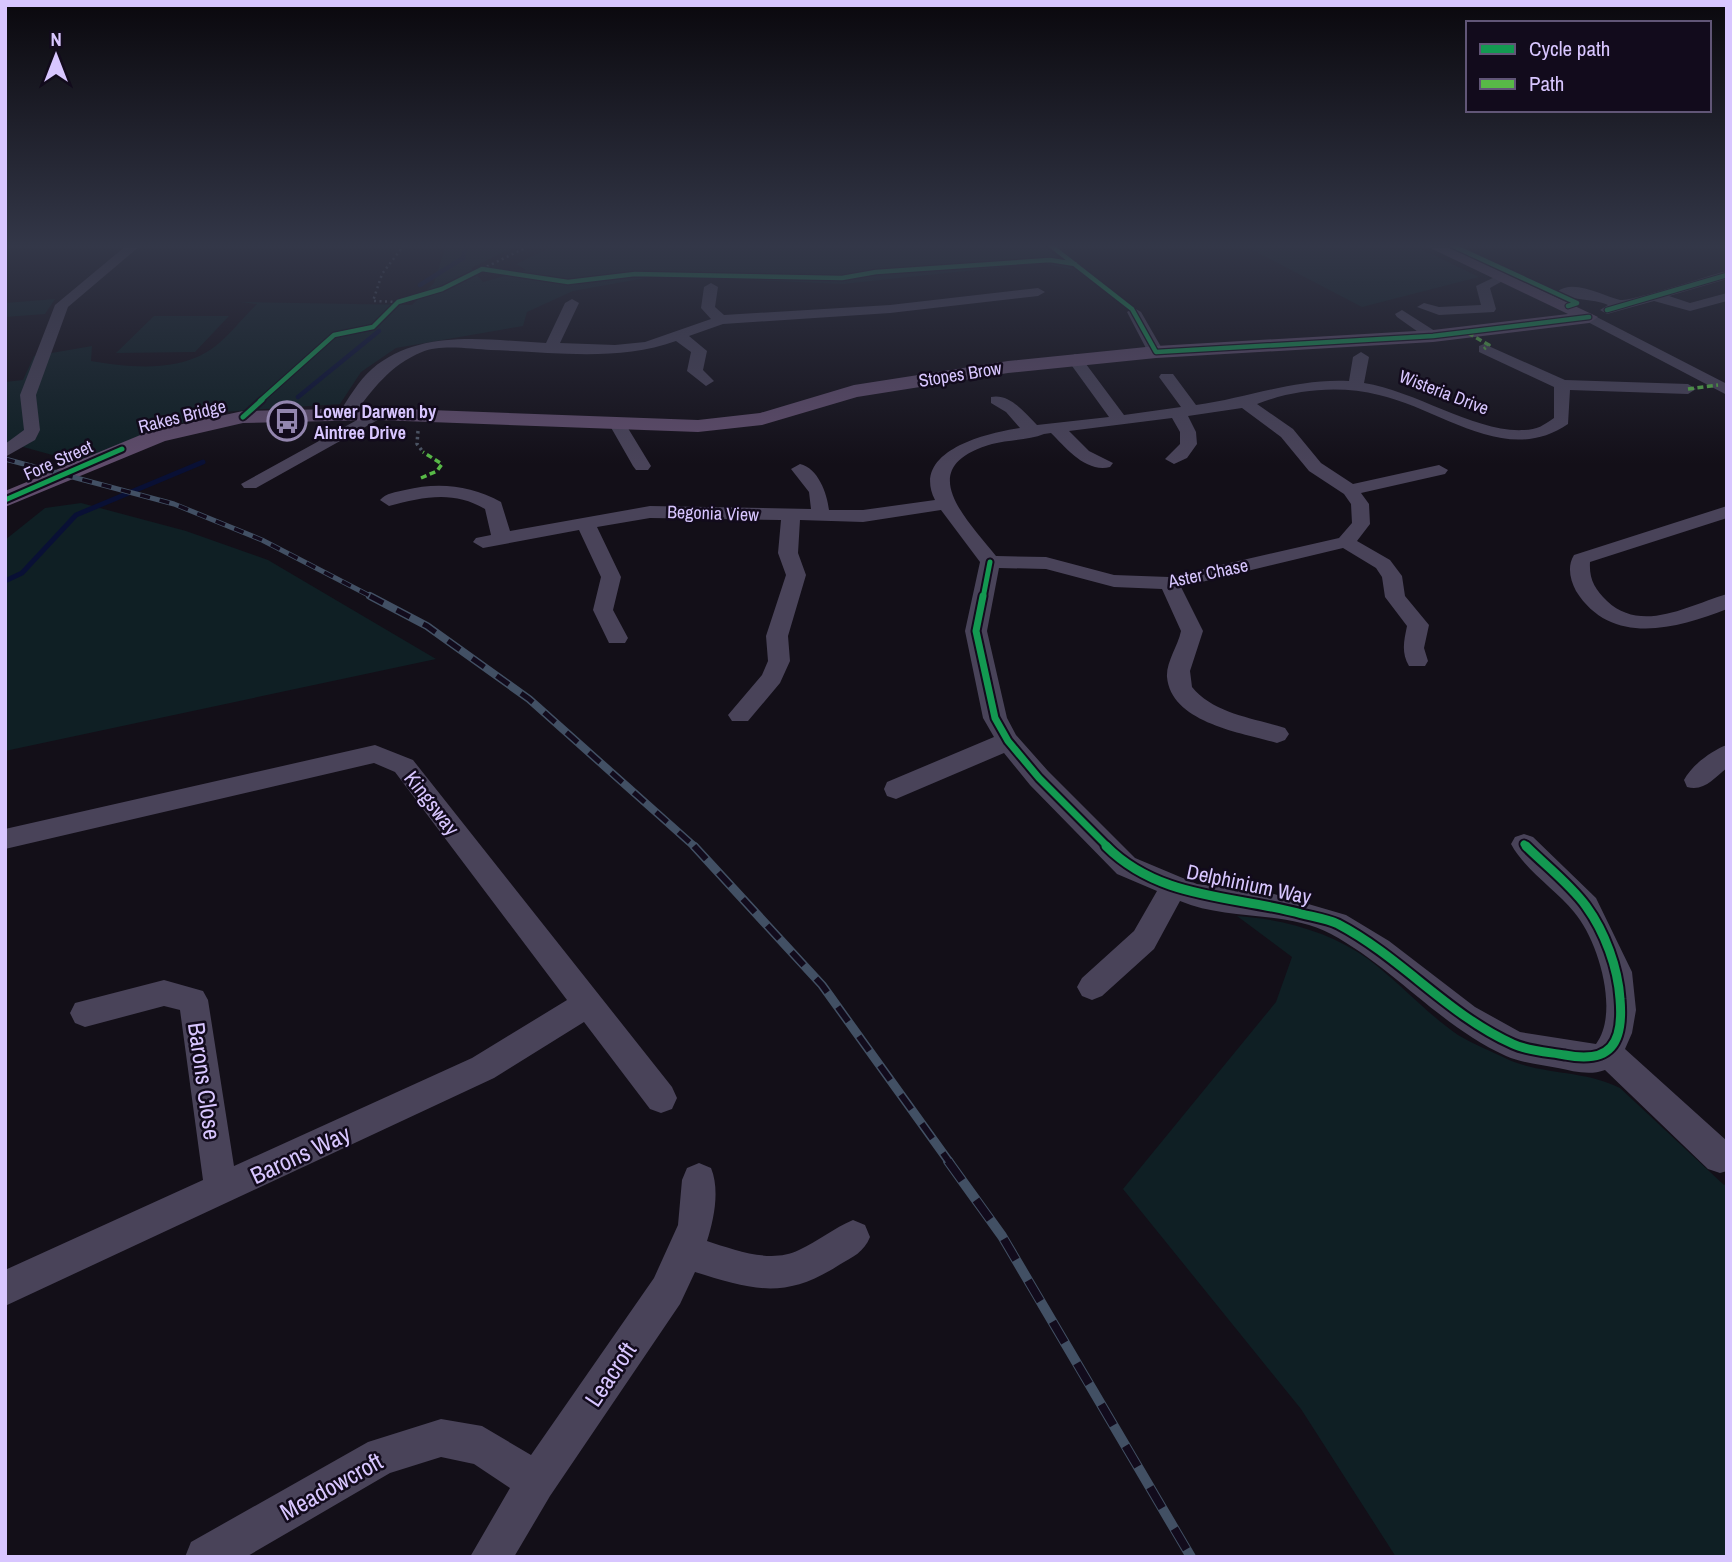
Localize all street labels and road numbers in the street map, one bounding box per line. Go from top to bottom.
street label: Stopes Brow [917,355,1004,393]
street label: Wisteria Drive [1395,363,1493,421]
street label: Rakes Bridge [136,393,228,439]
street label: Fore Street [20,434,96,486]
street label: Begonia View [667,499,760,527]
street label: Aster Chase [1165,552,1250,594]
street label: Kingsway [398,765,467,842]
street label: Delphinium Way [1184,857,1314,911]
street label: Barons Close [181,1020,229,1142]
street label: Barons Way [245,1117,355,1191]
street label: Leacroft [577,1335,643,1412]
street label: Meadowcroft [274,1444,388,1527]

